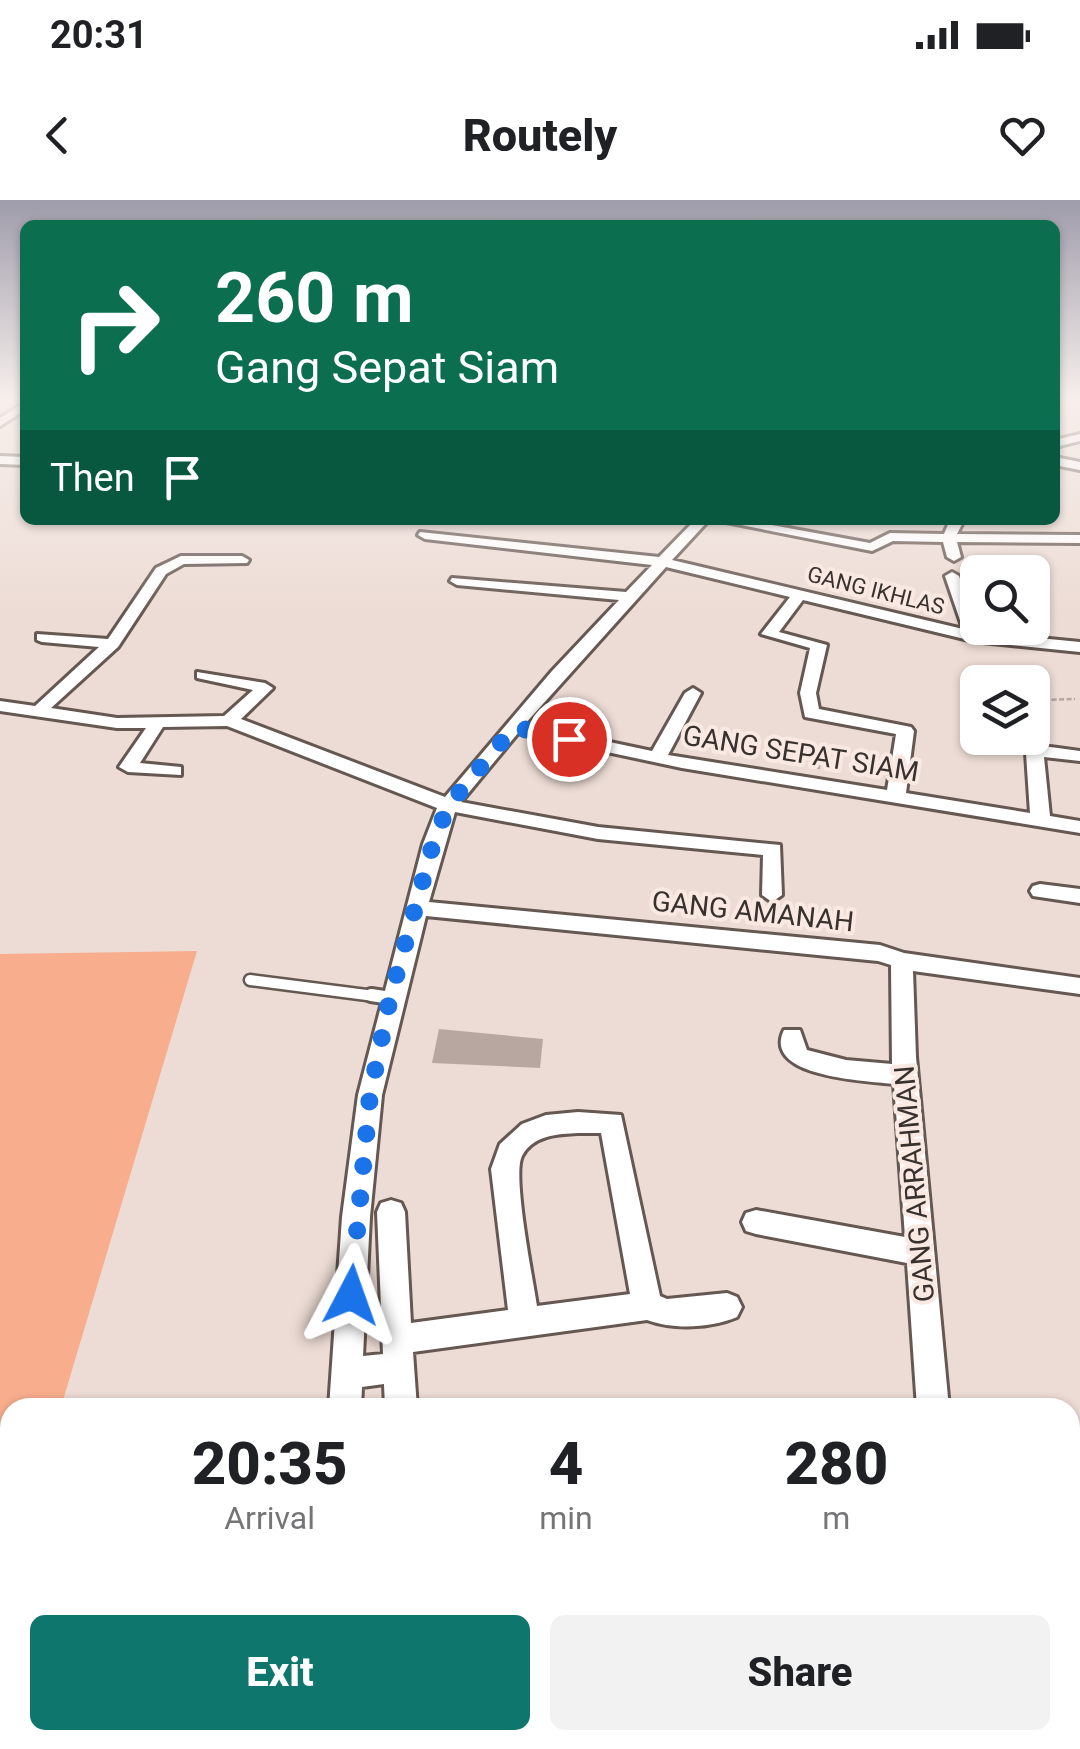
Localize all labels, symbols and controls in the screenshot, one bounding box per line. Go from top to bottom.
text: 20:31 [50,13,148,57]
icon: back [30,108,85,163]
icon: heart [995,108,1050,163]
text: Routely [463,109,617,162]
text: 260 m [215,257,414,339]
icon: right [50,260,180,390]
text: Gang Sepat Siam [215,341,559,394]
icon: arrive [155,450,210,505]
text: Then [50,456,135,500]
map controls [960,555,1050,755]
button: search [960,555,1050,645]
street label: GANG IKHLAS [805,561,947,620]
button: layers [960,665,1050,755]
pin [527,697,612,782]
icon: arrive [542,712,597,767]
street label: GANG SEPAT SIAM [681,719,921,788]
street label: GANG AMANAH [650,884,856,939]
street label: GANG ARRAHMAN [888,1064,941,1304]
position arrow [299,1243,403,1347]
text: 20:35 [192,1428,348,1499]
text: 4 [549,1428,583,1499]
text: 280 [784,1428,888,1499]
text: Arrival [224,1499,315,1537]
text: min [539,1499,593,1537]
text: m [822,1499,850,1537]
button: Exit [30,1615,530,1730]
button: Share [550,1615,1050,1730]

